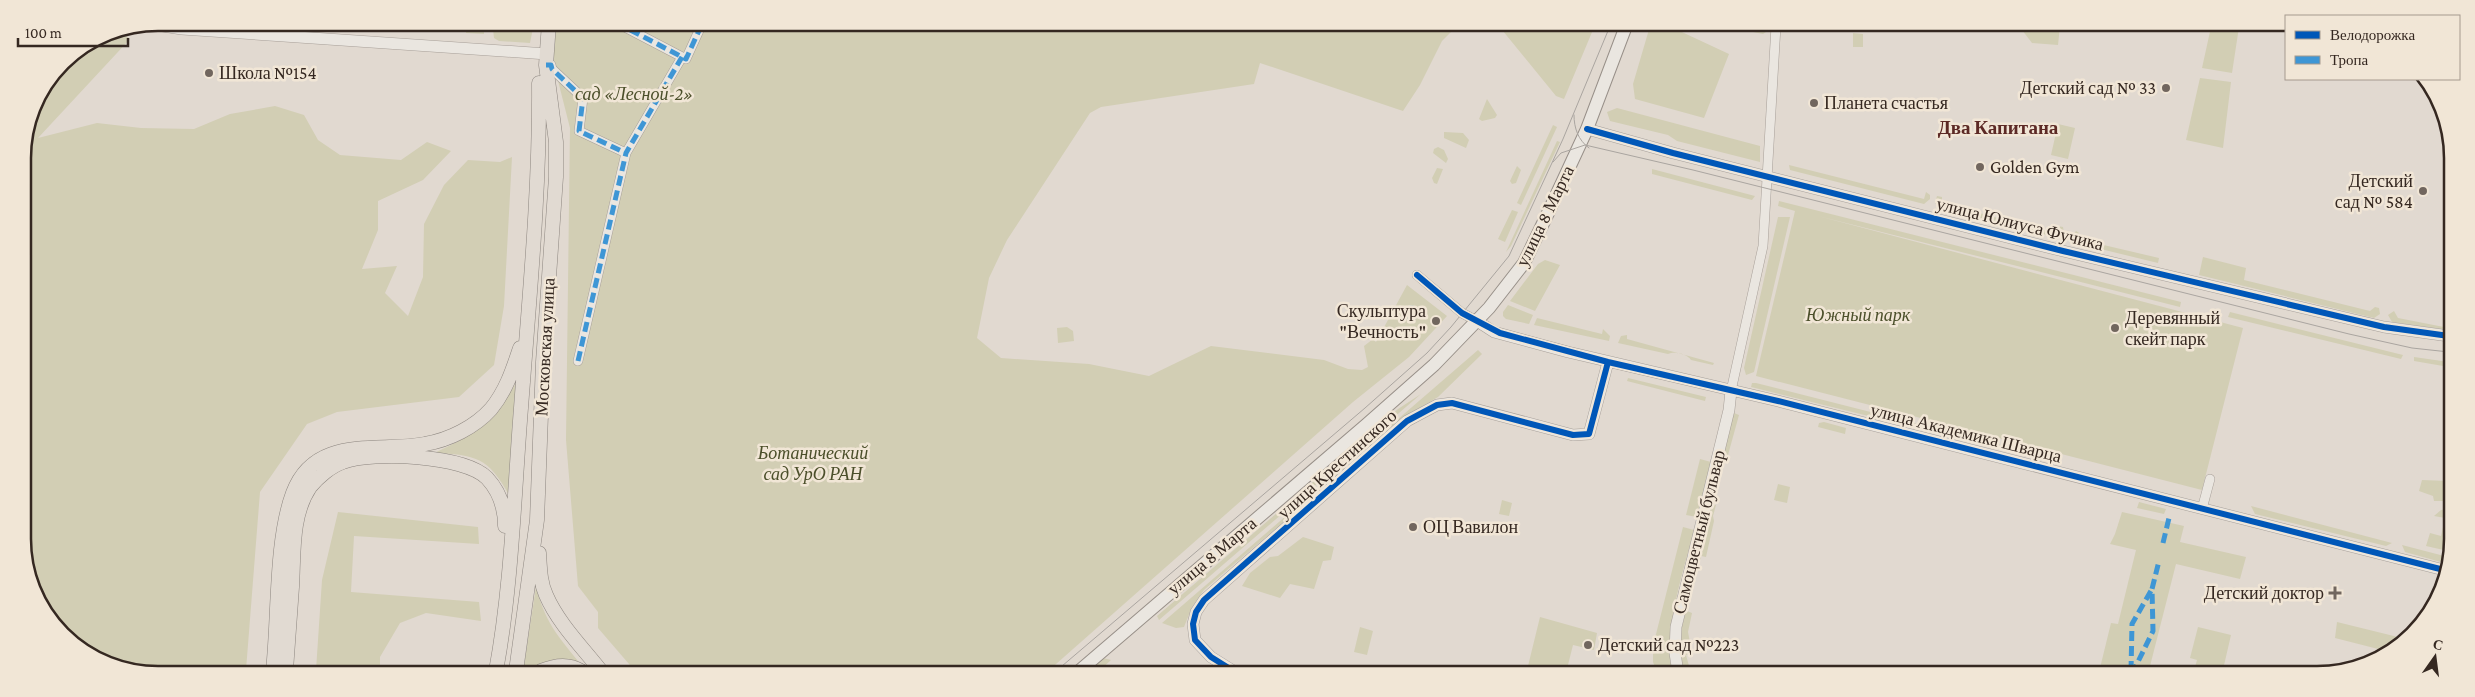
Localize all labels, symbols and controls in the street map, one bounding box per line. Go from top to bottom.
scale bar [18,15,128,47]
legend [2285,15,2460,80]
text: 100 m [25,25,62,41]
text: Велодорожка [2330,27,2415,43]
text: Тропа [2330,52,2369,68]
place label: Школа №154 [219,63,317,83]
marker: Школа №154 [203,67,215,79]
place label: Детский сад № 33 [2020,78,2156,98]
marker: Детский сад № 33 [2160,82,2172,94]
park label: сад «Лесной-2» [575,84,693,104]
place label: Планета счастья [1824,93,1948,113]
marker: Планета счастья [1808,97,1820,109]
district label: Два Капитана [1938,117,2059,138]
place label: Golden Gym [1990,157,2080,177]
marker: Golden Gym [1974,161,1986,173]
street label: улица 8 Марта [1512,162,1578,270]
place label: Детский сад № 584 [2335,171,2413,212]
marker: Детский сад № 584 [2417,185,2429,197]
street label: улица Юлиуса Фучика [1934,194,2106,254]
street label: Московская улица [531,277,559,417]
place label: Скульптура "Вечность" [1337,301,1426,342]
park label: Южный парк [1805,305,1911,325]
place label: Деревянный скейт парк [2125,308,2220,349]
marker: Скульптура "Вечность" [1430,315,1442,327]
marker: Деревянный скейт парк [2109,322,2121,334]
street label: улица Академика Шварца [1868,400,2064,466]
street label: улица Крестинского [1273,405,1401,523]
park label: Ботанический сад УрО РАН [757,443,868,484]
street label: Самоцветный бульвар [1669,448,1729,616]
street label: улица 8 Марта [1164,513,1260,599]
place label: ОЦ Вавилон [1423,517,1518,537]
marker: ОЦ Вавилон [1407,521,1419,533]
place label: Детский доктор [2204,583,2324,603]
marker: Детский доктор [2328,586,2342,600]
north arrow [2410,632,2460,682]
place label: Детский сад №223 [1598,635,1739,655]
text: С [2431,635,2445,653]
marker: Детский сад №223 [1582,639,1594,651]

